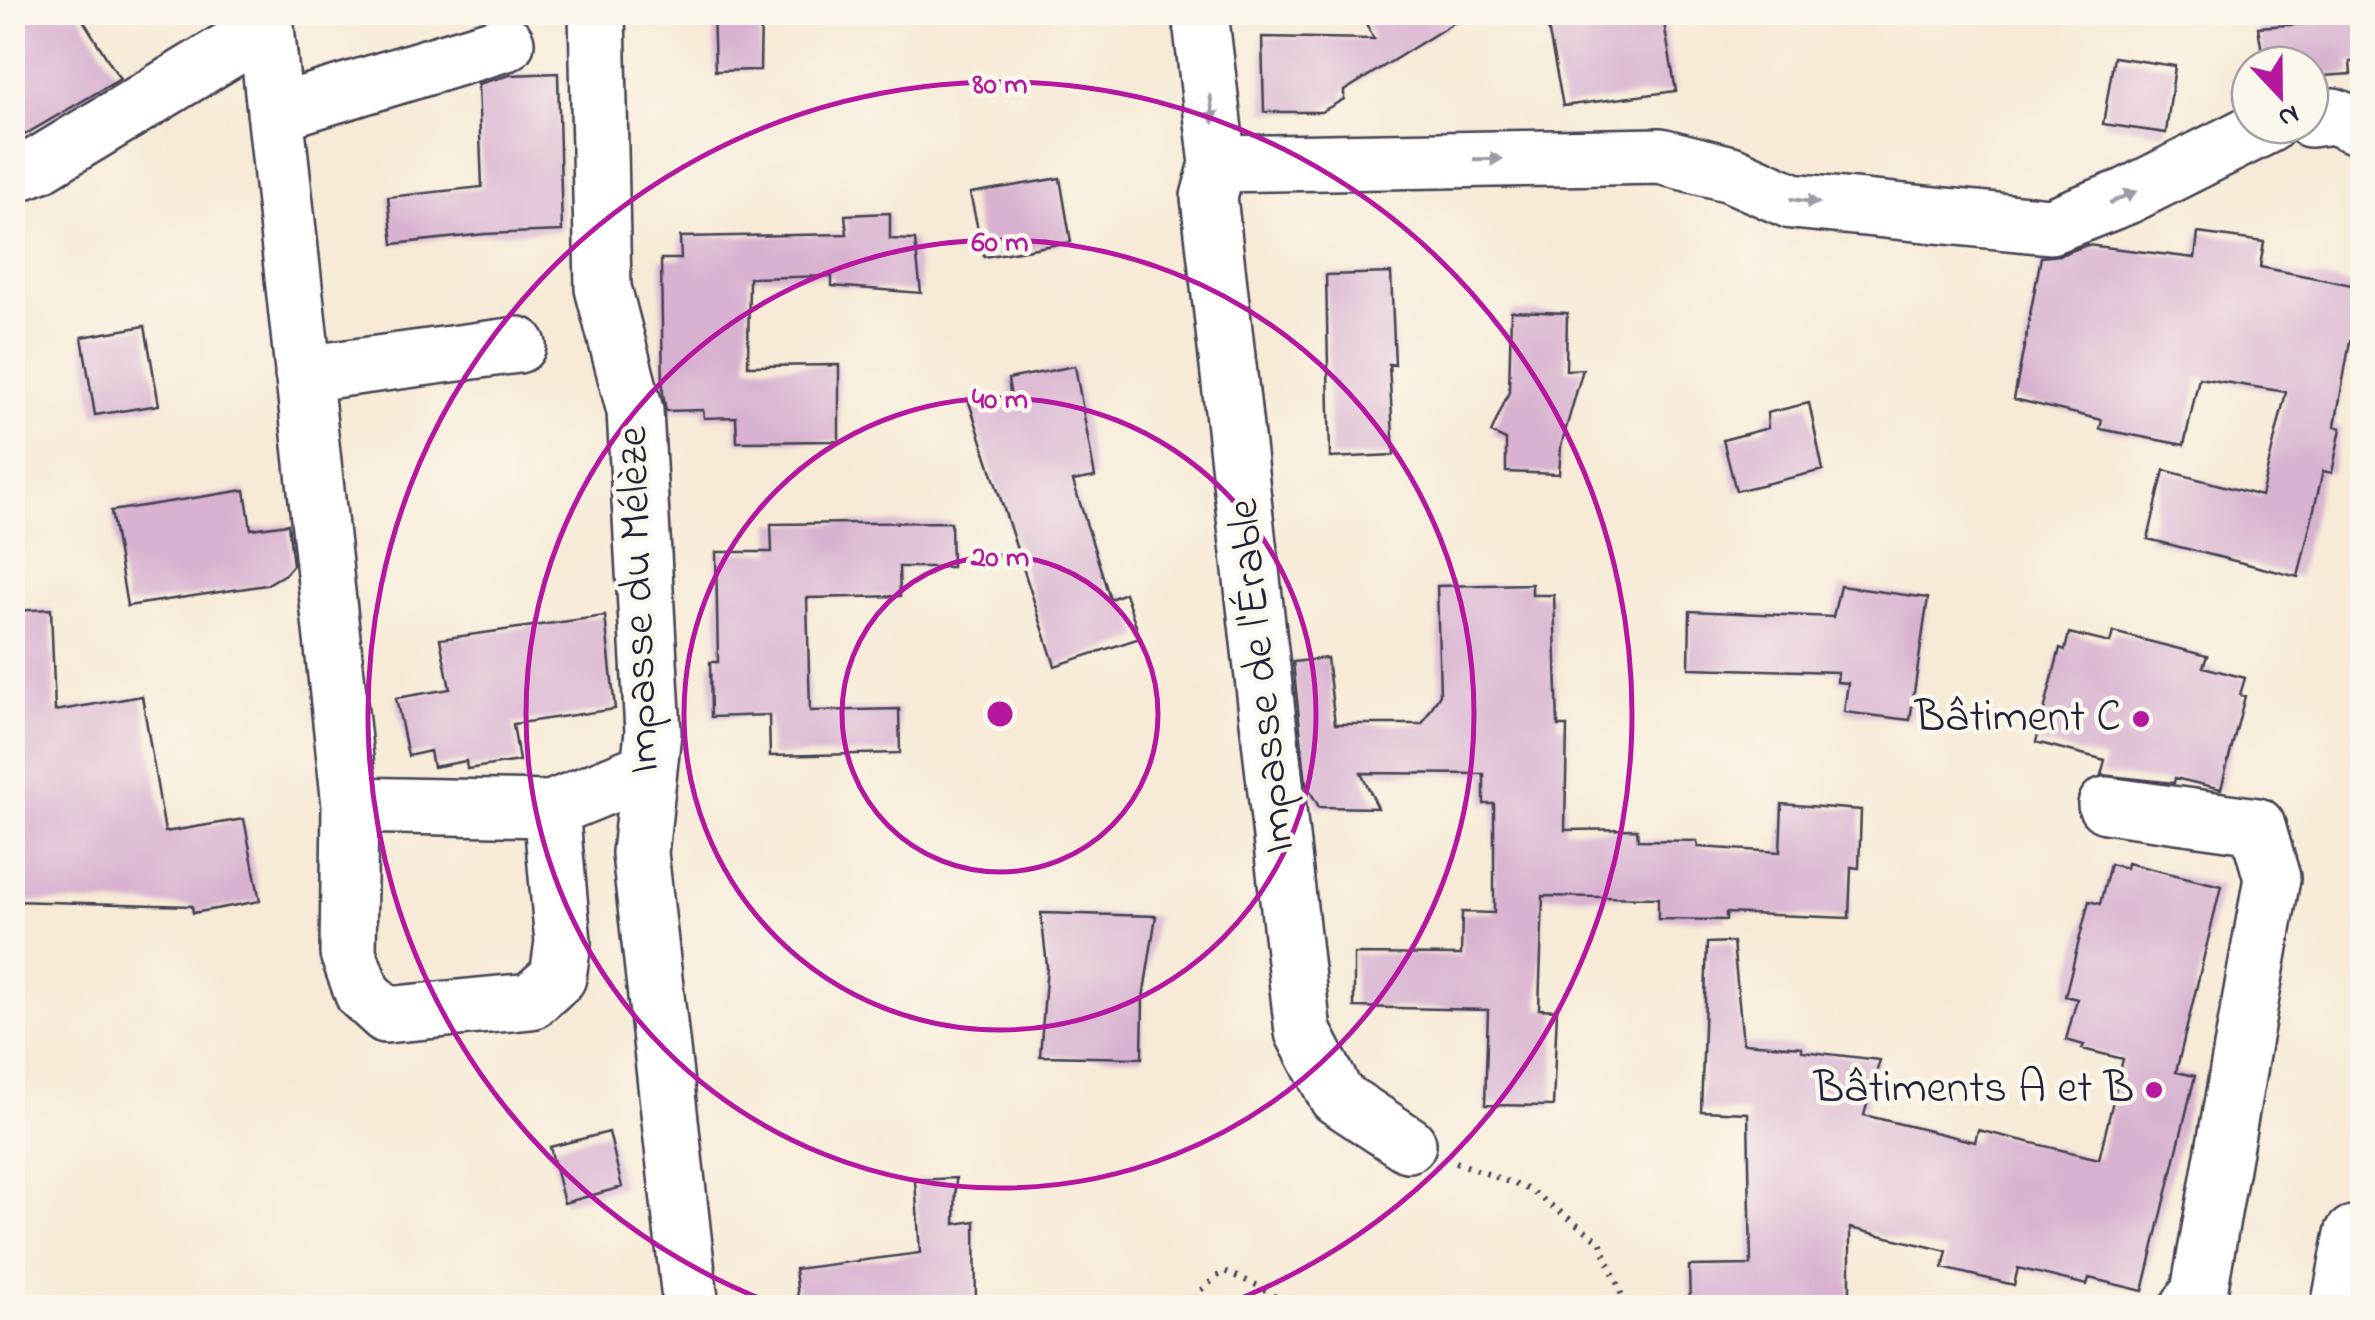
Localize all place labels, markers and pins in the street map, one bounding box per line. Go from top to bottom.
place label: Bâtiment C [1914,686,2121,752]
centre of rings [982,696,1018,732]
marker: Bâtiment C [2130,708,2152,730]
place label: Bâtiments A et B [1813,1057,2134,1123]
marker: Bâtiments A et B [2143,1079,2165,1101]

